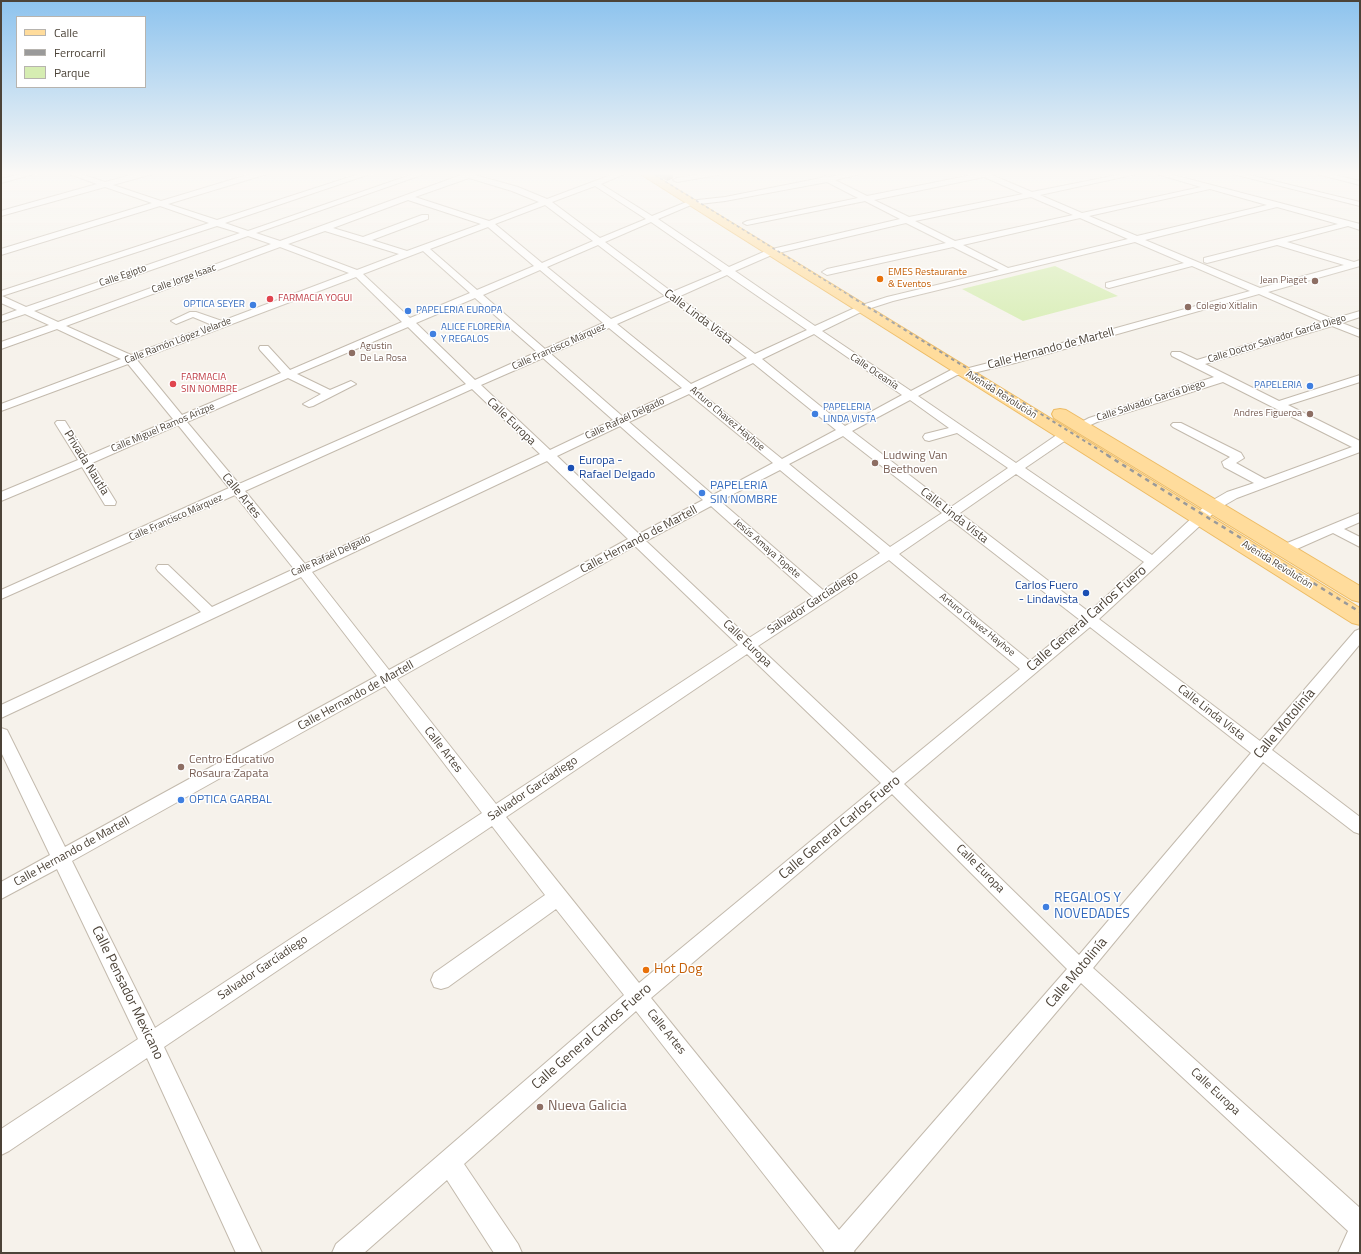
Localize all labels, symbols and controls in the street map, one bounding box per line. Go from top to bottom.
legend [16,16,146,88]
text: Calle [54,23,78,42]
text: Ferrocarril [54,43,106,62]
text: Parque [54,63,90,82]
street label: Calle Egipto [98,262,148,290]
street label: Calle Jorge Isaac [150,262,218,296]
place label: EMES Restaurante & Eventos [888,267,967,290]
marker: EMES Restaurante & Eventos [875,274,885,284]
place label: Jean Piaget [1260,275,1307,287]
marker: Jean Piaget [1310,276,1320,286]
street label: Calle Linda Vista [661,287,735,347]
place label: FARMACIA YOGUI [278,293,352,305]
marker: FARMACIA YOGUI [265,294,275,304]
place label: OPTICA SEYER [183,299,245,311]
marker: OPTICA SEYER [248,300,258,310]
place label: Colegio Xitlalin [1196,301,1257,313]
marker: Colegio Xitlalin [1183,302,1193,312]
place label: PAPELERIA EUROPA [416,305,502,317]
marker: PAPELERIA EUROPA [403,306,413,316]
street label: Calle Doctor Salvador García Diego [1206,312,1348,366]
street label: Calle Ramón López Velarde [123,315,233,367]
street label: Calle Francisco Márquez [510,321,608,373]
place label: ALICE FLORERIA Y REGALOS [441,322,510,346]
street label: Calle Hernando de Martell [986,325,1116,373]
marker: ALICE FLORERIA Y REGALOS [428,329,438,339]
place label: Agustin De La Rosa [360,341,407,364]
marker: Agustin De La Rosa [347,348,357,358]
street label: Calle Oceanía [847,351,901,393]
street label: Avenida Revolución [963,368,1039,422]
place label: FARMACIA SIN NOMBRE [181,372,237,396]
street label: Calle Salvador García Diego [1095,378,1207,424]
marker: FARMACIA SIN NOMBRE [168,379,178,389]
place label: PAPELERIA [1254,380,1302,392]
marker: PAPELERIA [1305,381,1315,391]
street label: Arturo Chavez Hayhoe [687,384,767,454]
street label: Calle Europa [484,395,538,449]
street label: Calle Rafaél Delgado [584,395,666,443]
street label: Calle Miguel Ramos Arizpe [110,401,216,455]
place label: PAPELERIA LINDA VISTA [823,402,876,426]
place label: Andres Figueroa [1234,408,1302,420]
marker: PAPELERIA LINDA VISTA [810,409,820,419]
marker: Andres Figueroa [1305,409,1315,419]
street label: Privada Nautla [60,428,112,498]
place label: Ludwing Van Beethoven [883,449,948,477]
place label: Europa - Rafael Delgado [579,454,655,482]
marker: Ludwing Van Beethoven [870,458,880,468]
marker: Europa - Rafael Delgado [566,463,576,473]
street label: Calle Artes [218,471,264,521]
place label: PAPELERIA SIN NOMBRE [710,479,778,507]
street label: Calle Linda Vista [917,485,991,547]
marker: PAPELERIA SIN NOMBRE [697,488,707,498]
street label: Calle Francisco Márquez [127,492,225,544]
street label: Calle Hernando de Martell [578,503,700,577]
street label: Jesús Amaya Topete [731,517,803,581]
street label: Calle Rafaél Delgado [290,532,372,580]
street label: Avenida Revolución [1239,538,1315,592]
street label: Calle General Carlos Fuero [1024,562,1150,676]
street label: Salvador Garcíadiego [765,568,861,638]
place label: Carlos Fuero - Lindavista [1015,579,1078,607]
marker: Carlos Fuero - Lindavista [1081,588,1091,598]
street label: Arturo Chavez Hayhoe [937,591,1017,659]
street label: Calle Europa [720,617,774,671]
street label: Calle Hernando de Martell [295,658,417,734]
street label: Calle Linda Vista [1174,682,1248,744]
street label: Calle Motolinía [1251,685,1319,763]
street label: Calle Artes [421,724,465,776]
place label: Centro Educativo Rosaura Zapata [189,753,274,781]
street label: Salvador Garcíadiego [485,754,581,824]
marker: Centro Educativo Rosaura Zapata [176,762,186,772]
street label: Calle General Carlos Fuero [776,772,904,884]
place label: OPTICA GARBAL [189,793,272,807]
marker: OPTICA GARBAL [176,795,186,805]
street label: Calle Hernando de Martell [11,814,133,890]
street label: Calle Europa [953,842,1007,896]
place label: REGALOS Y NOVEDADES [1054,891,1130,924]
marker: REGALOS Y NOVEDADES [1041,902,1051,912]
street label: Calle Pensador Mexicano [87,924,167,1062]
street label: Salvador Garcíadiego [215,933,311,1003]
street label: Calle Motolinía [1043,934,1111,1012]
place label: Hot Dog [654,962,702,978]
marker: Hot Dog [641,965,651,975]
street label: Calle General Carlos Fuero [529,980,655,1094]
street label: Calle Artes [643,1007,689,1057]
street label: Calle Europa [1187,1065,1243,1119]
place label: Nueva Galicia [548,1099,627,1115]
marker: Nueva Galicia [535,1102,545,1112]

